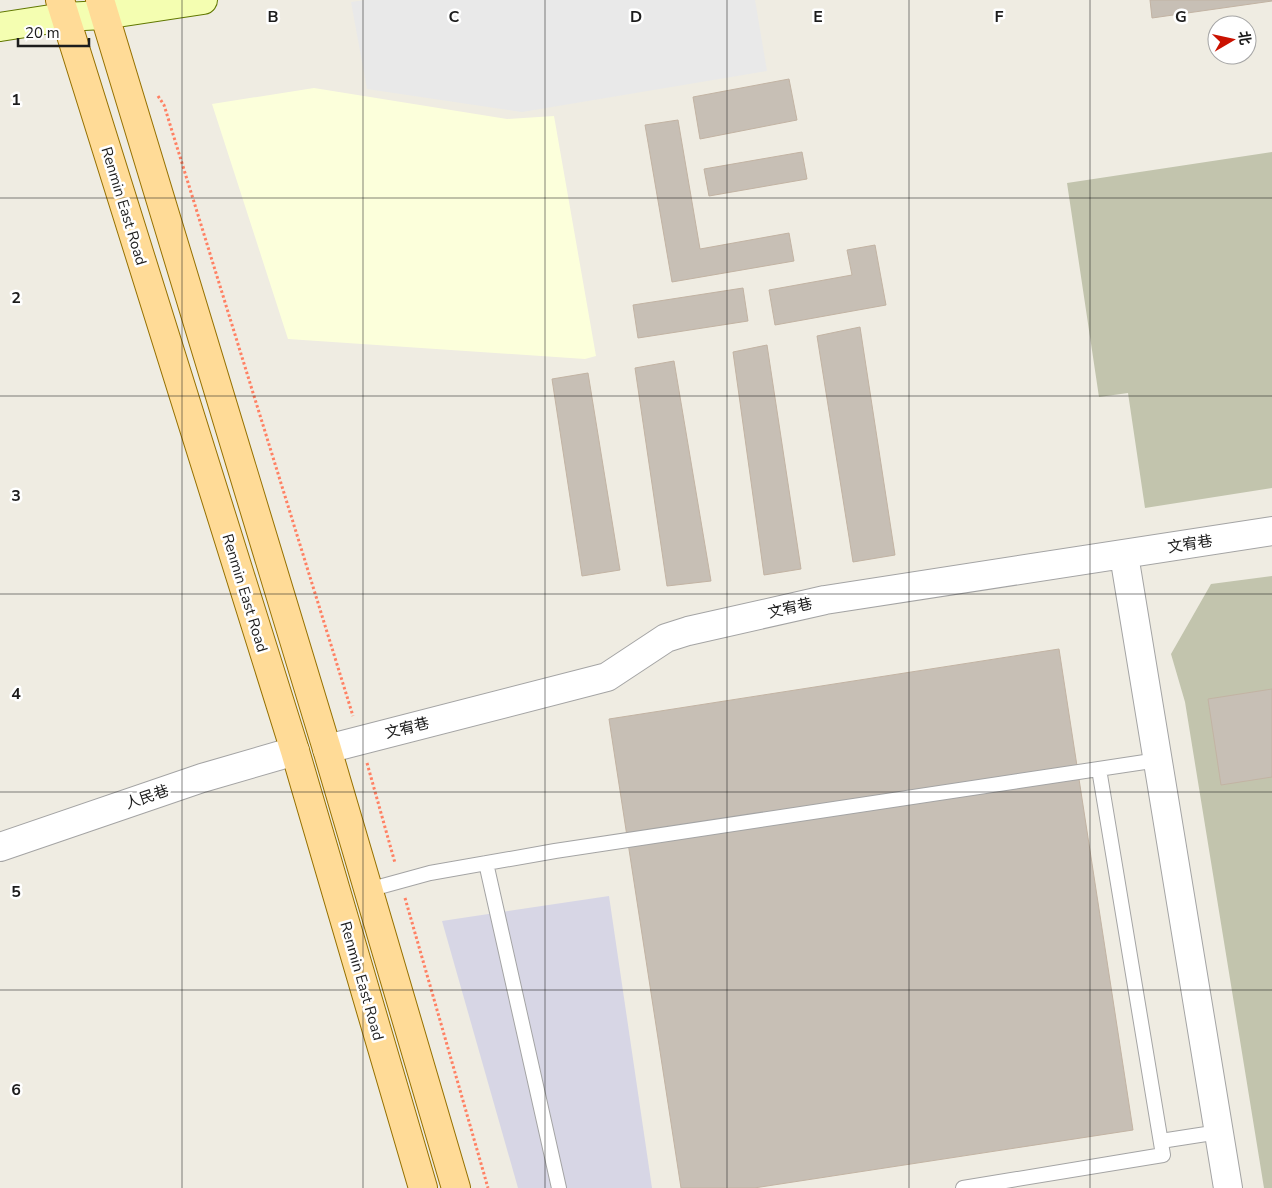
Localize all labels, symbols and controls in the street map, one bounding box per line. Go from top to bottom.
text: B [267,6,279,28]
text: C [449,6,460,28]
text: D [630,6,642,28]
text: E [813,6,823,28]
text: F [995,6,1004,28]
text: G [1175,6,1187,28]
scale bar [18,15,89,47]
north arrow [1207,15,1257,65]
text: 20 m [25,23,60,43]
text: 北 [1234,30,1255,46]
text: 1 [11,89,21,111]
street label: Renmin East Road [96,144,152,268]
text: 2 [11,287,21,309]
text: 3 [11,485,21,507]
street label: Renmin East Road [217,531,273,655]
street label: 文宥巷 [1166,531,1214,557]
street label: 文宥巷 [766,593,814,623]
text: 4 [11,683,21,705]
street label: 文宥巷 [383,713,431,743]
street label: 人民巷 [122,780,172,814]
text: 5 [11,881,21,903]
street label: Renmin East Road [335,919,389,1043]
text: 6 [11,1079,21,1101]

